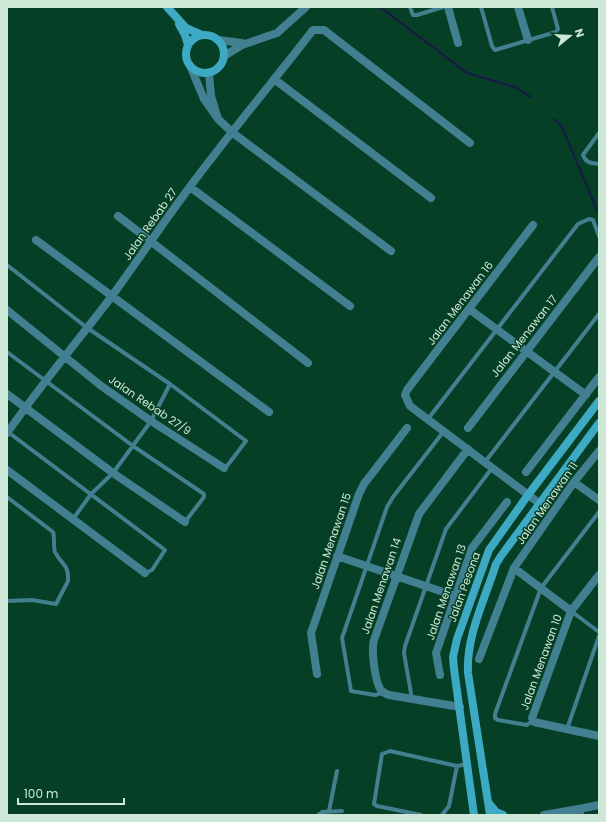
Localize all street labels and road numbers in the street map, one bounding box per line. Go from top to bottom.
street label: Jalan Rebab 27 [119,185,181,263]
street label: Jalan Menawan 16 [423,258,497,348]
street label: Jalan Menawan 17 [487,292,561,380]
street label: Jalan Rebab 27/9 [105,371,195,439]
street label: Jalan Menawan 11 [512,458,582,548]
street label: Jalan Menawan 15 [307,491,355,591]
street label: Jalan Menawan 14 [357,536,405,636]
street label: Jalan Menawan 13 [422,542,470,642]
street label: Jalan Pesona [444,550,484,624]
street label: Jalan Menawan 10 [516,612,566,712]

